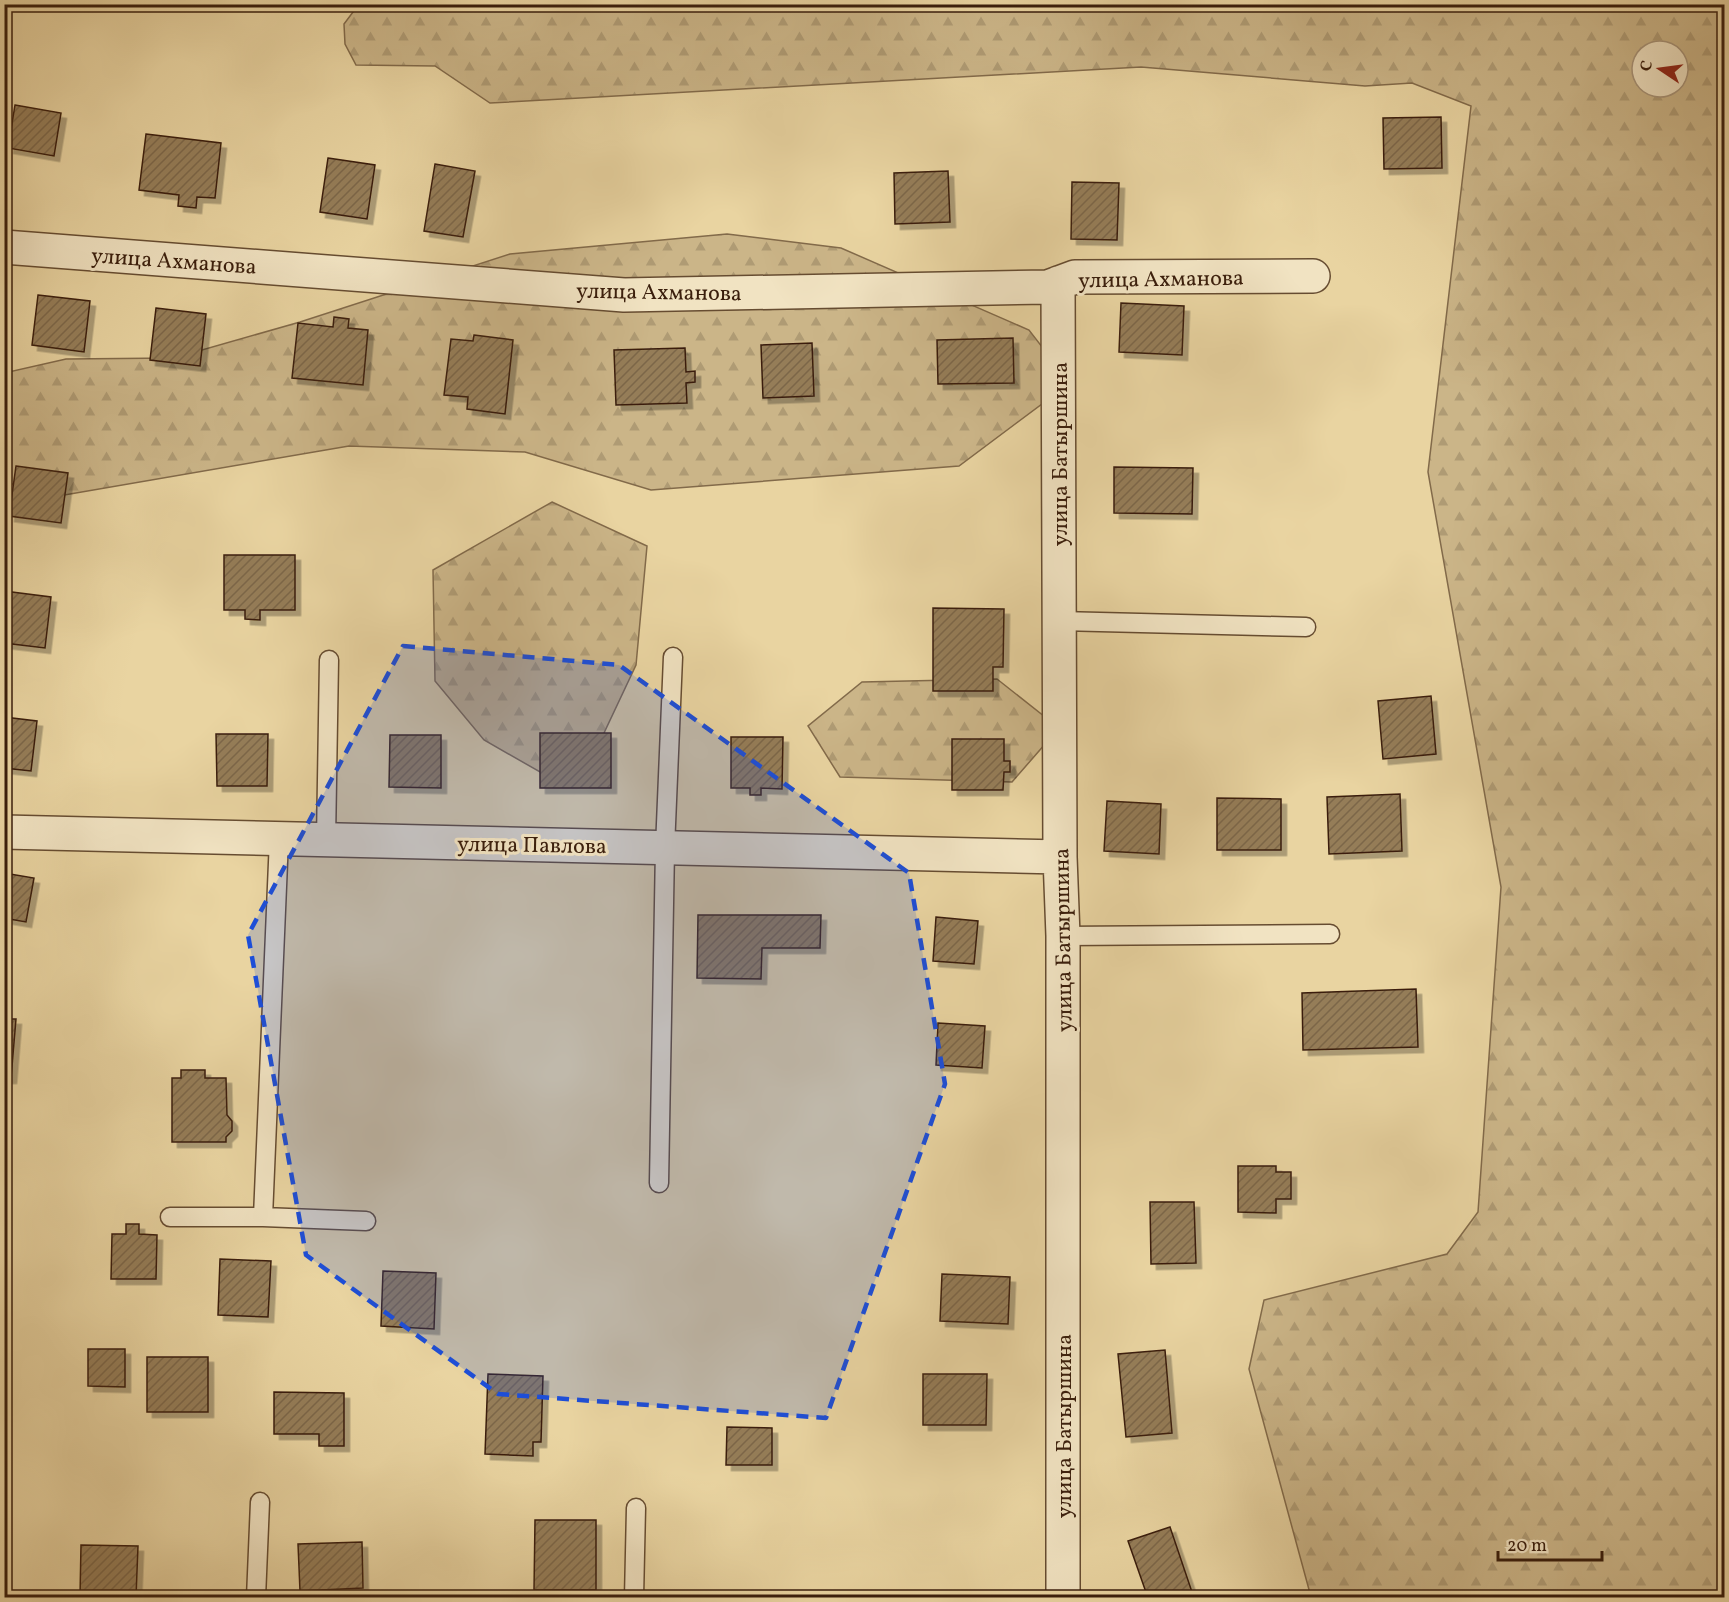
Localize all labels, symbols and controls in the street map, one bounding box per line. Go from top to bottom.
north arrow [1630,39,1690,99]
text: С [1635,59,1659,74]
street label: улица Ахманова [90,241,258,284]
street label: улица Ахманова [1078,264,1244,297]
street label: улица Ахманова [576,277,742,310]
street label: улица Батыршина [1046,362,1077,546]
street label: улица Павлова [457,830,607,863]
street label: улица Батыршина [1047,847,1082,1032]
street label: улица Батыршина [1050,1334,1081,1518]
scale bar [1498,1524,1602,1562]
text: 20 m [1507,1534,1547,1559]

